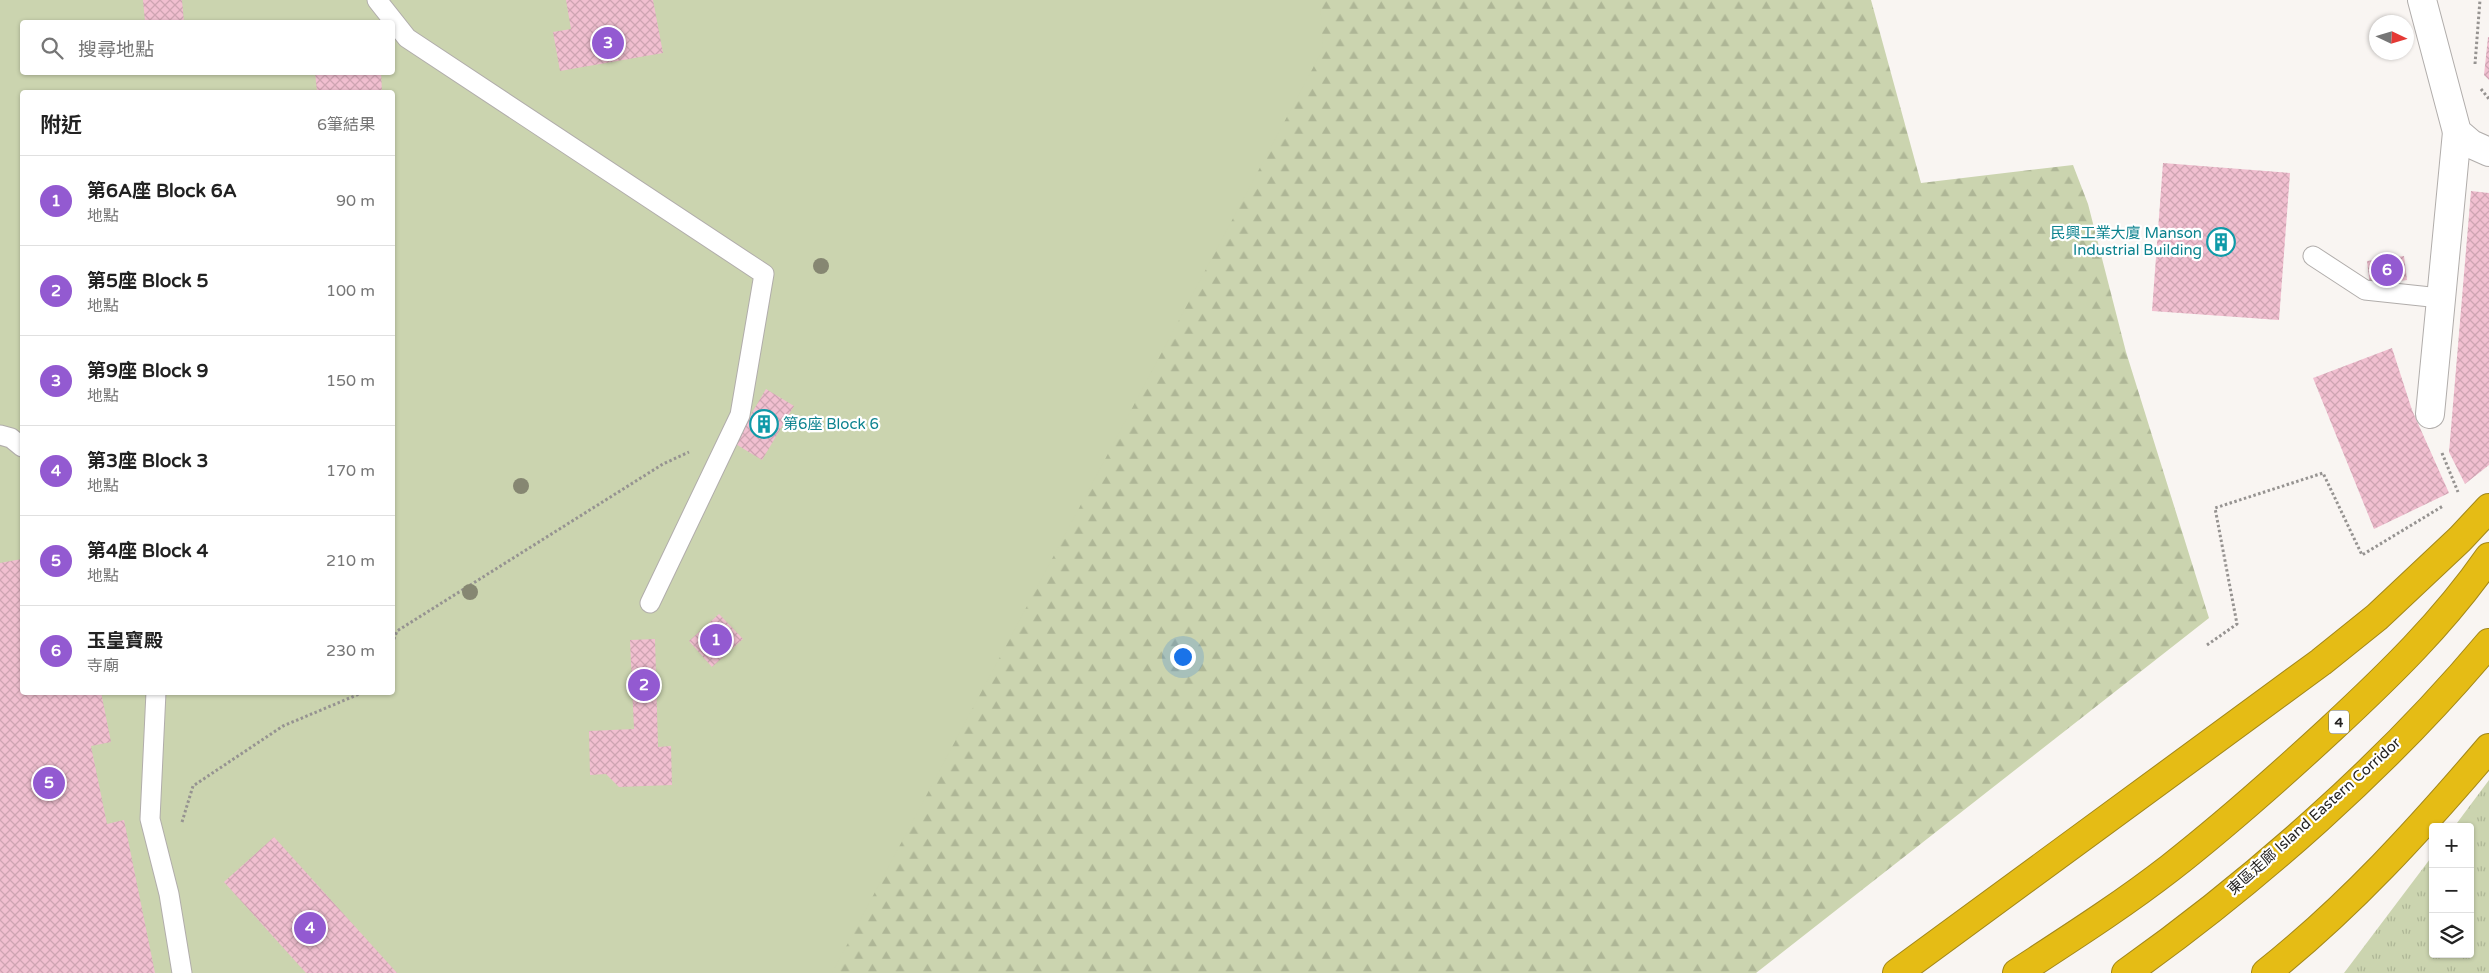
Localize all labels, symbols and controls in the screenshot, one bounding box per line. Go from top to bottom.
north arrow [2369,15,2414,60]
search box [20,20,395,75]
pin: 3 [592,24,624,62]
icon: search [38,34,66,62]
text: 搜尋地點 [78,39,154,61]
text: 附近 [40,113,82,138]
text: 6筆結果 [317,115,375,135]
text: 第6A座 Block 6A [87,180,237,202]
text: 1 [51,191,61,211]
text: 90 m [336,191,375,211]
text: 地點 [87,206,119,226]
place label: 民興工業大廈 Manson Industrial Building [2051,224,2202,259]
building icon: 民興工業大廈 Manson Industrial Building [2206,227,2236,257]
pin: 6 [2371,251,2403,289]
text: 第5座 Block 5 [87,270,209,292]
text: 2 [51,281,61,301]
text: 100 m [326,281,375,301]
text: 地點 [87,296,119,316]
text: 第9座 Block 9 [87,360,209,382]
text: 3 [51,371,61,391]
text: 150 m [326,371,375,391]
text: 地點 [87,386,119,406]
building icon: 第6座 Block 6 [749,409,779,439]
place label: 第6座 Block 6 [783,415,879,433]
text: 第3座 Block 3 [87,450,209,472]
text: 4 [51,461,61,481]
text: 170 m [326,461,375,481]
text: 地點 [87,476,119,496]
text: 第4座 Block 4 [87,540,209,562]
text: 5 [51,551,61,571]
text: 210 m [326,551,375,571]
text: 地點 [87,566,119,586]
pin: 1 [700,621,732,659]
text: 玉皇寶殿 [87,630,163,652]
text: 6 [51,641,61,661]
text: 230 m [326,641,375,661]
your location [1170,644,1196,670]
text: 寺廟 [87,656,119,676]
pin: 2 [628,666,660,704]
road number: 4 [2329,710,2349,734]
street label: 東區走廊 Island Eastern Corridor [2224,733,2404,899]
pin: 5 [33,764,65,802]
map controls [2429,823,2474,958]
button: + [2429,823,2474,868]
button: − [2429,868,2474,913]
pin: 4 [294,909,326,947]
button: layers [2429,913,2474,958]

